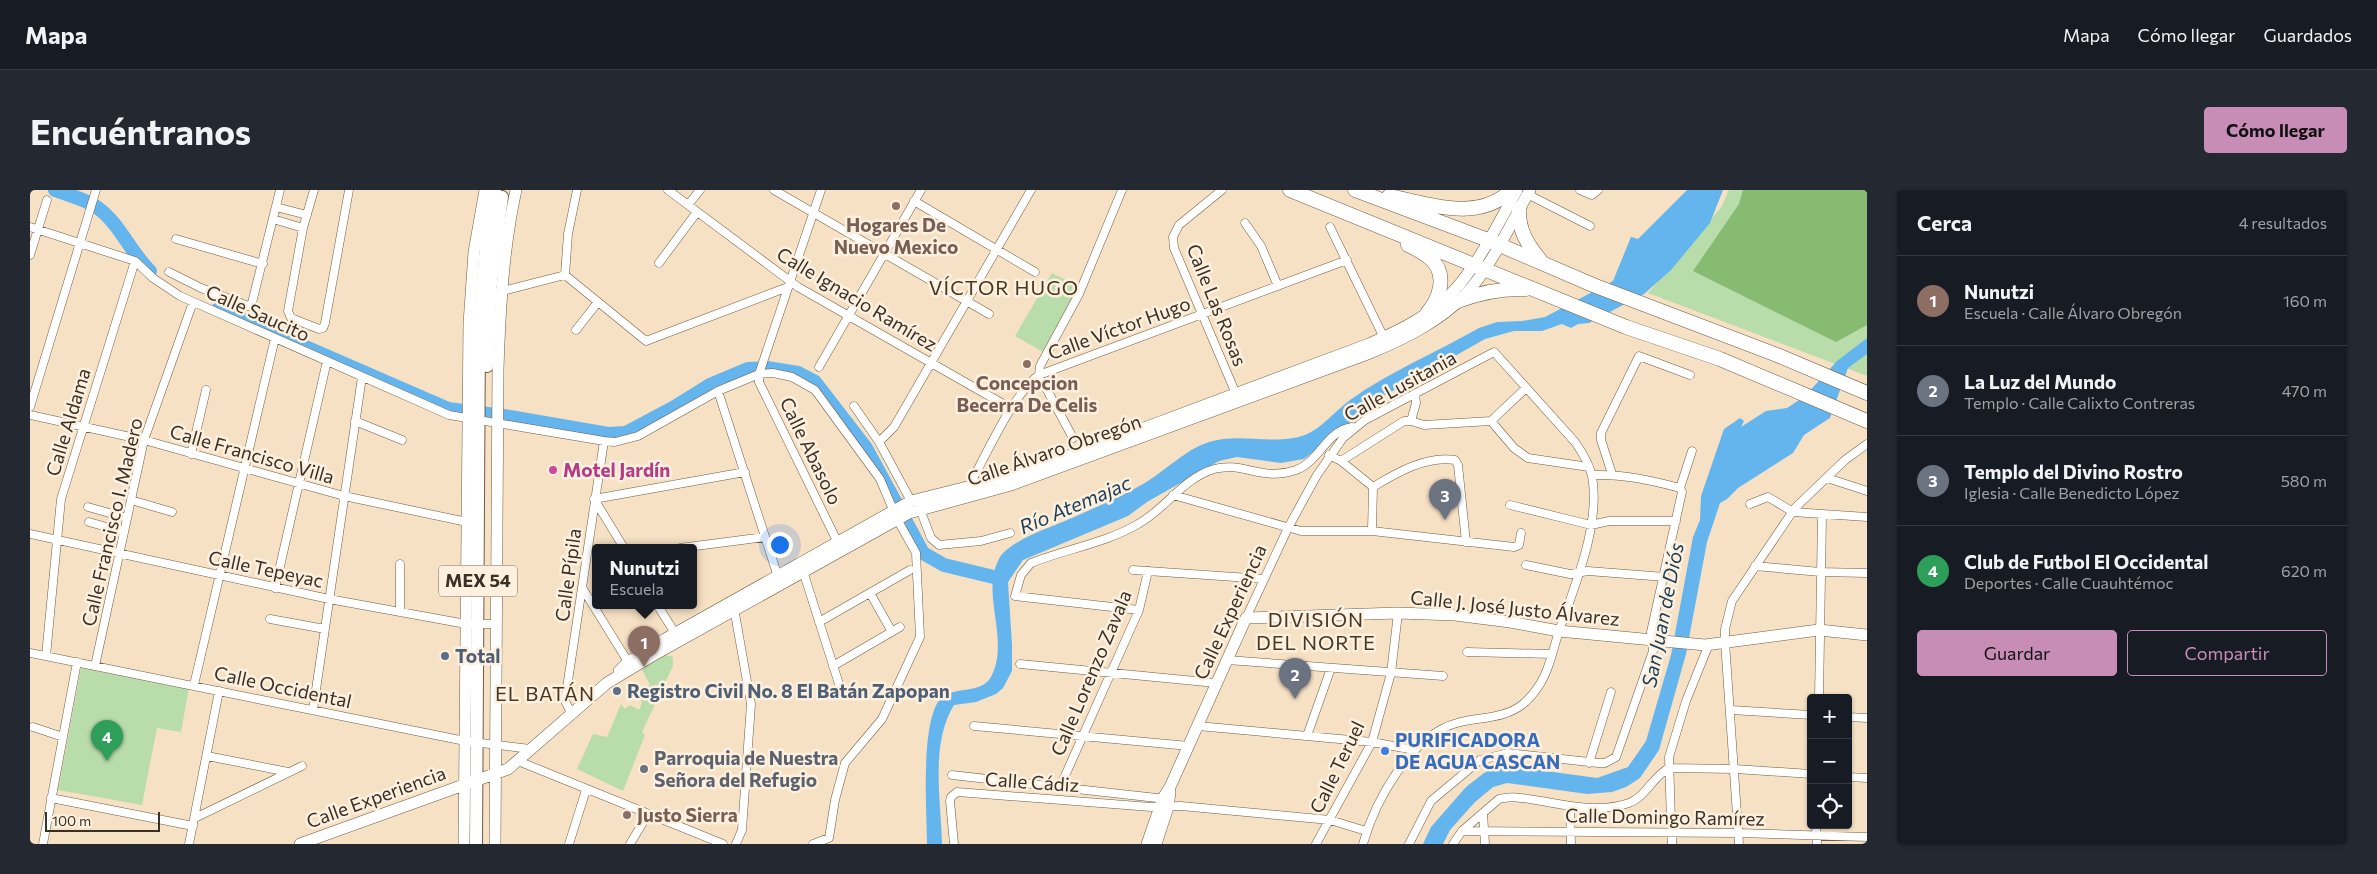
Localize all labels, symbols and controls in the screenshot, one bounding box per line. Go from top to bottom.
text: Mapa [25,20,87,49]
text: Mapa [2063,24,2110,46]
text: Cómo llegar [2138,24,2235,46]
text: Guardados [2263,24,2352,46]
button: Cómo llegar [2204,107,2347,153]
text: Encuéntranos [30,109,251,152]
marker: Hogares De Nuevo Mexico [890,200,902,212]
text: Cerca [1917,210,1972,235]
place label: Hogares De Nuevo Mexico [834,213,958,258]
text: 4 resultados [2239,213,2327,232]
street label: Calle Las Rosas [1182,240,1252,369]
street label: Calle Ignacio Ramírez [773,242,942,355]
district label: VÍCTOR HUGO [929,275,1079,299]
street label: Calle Saucito [203,279,314,346]
text: Nunutzi [1964,280,2034,303]
street label: Calle Víctor Hugo [1044,291,1193,364]
text: 1 [1929,291,1937,310]
text: 160 m [2283,291,2327,310]
text: Escuela · Calle Álvaro Obregón [1964,303,2182,322]
street label: Calle Lusitania [1340,345,1460,426]
marker: Concepcion Becerra De Celis [1021,358,1033,370]
street label: Calle Aldama [40,365,95,479]
text: La Luz del Mundo [1964,370,2116,393]
place label: Concepcion Becerra De Celis [957,371,1098,416]
text: 2 [1928,381,1938,400]
text: 470 m [2282,381,2327,400]
street label: Calle Abasolo [776,393,847,508]
text: Templo · Calle Calixto Contreras [1964,393,2195,412]
street label: Calle Álvaro Obregón [964,409,1144,490]
street label: Calle Francisco I. Madero [76,415,147,628]
street label: Calle Francisco Villa [167,419,337,488]
place label: Motel Jardín [563,458,670,481]
text: Templo del Divino Rostro [1964,460,2183,483]
marker: Motel Jardín [547,464,559,476]
water label: Río Atemajac [1015,470,1134,538]
text: 3 [1928,471,1938,490]
text: 580 m [2281,471,2327,490]
pin: 3 [1429,479,1461,520]
text: Iglesia · Calle Benedicto López [1964,483,2180,502]
street label: Calle Pípila [550,527,585,623]
your location [767,532,793,558]
water label: San Juan de Diós [1636,540,1688,689]
street label: Calle Experiencia [1188,541,1271,683]
popup [592,544,697,609]
street label: Calle Tepeyac [206,545,326,592]
text: Club de Futbol El Occidental [1964,550,2208,573]
text: Nunutzi [609,556,680,579]
text: 4 [1928,561,1938,580]
text: 620 m [2281,561,2327,580]
road number: MEX 54 [439,566,517,596]
text: Deportes · Calle Cuauhtémoc [1964,573,2173,592]
text: Escuela [609,579,664,598]
street label: Calle J. José Justo Álvarez [1409,585,1621,630]
street label: Calle Lorenzo Zavala [1045,586,1136,759]
district label: DIVISIÓN DEL NORTE [1256,607,1376,654]
pin: 1 [628,626,660,667]
button: Guardar [1917,630,2117,676]
button: Compartir [2127,630,2327,676]
place label: Total [455,644,500,667]
marker: Total [439,650,451,662]
pin: 2 [1279,658,1311,699]
street label: Calle Occidental [212,661,354,712]
place label: Registro Civil No. 8 El Batán Zapopan [627,679,950,702]
district label: EL BATÁN [495,681,595,705]
marker: Registro Civil No. 8 El Batán Zapopan [611,685,623,697]
map controls [1807,694,1852,829]
button: + [1807,694,1852,739]
street label: Calle Teruel [1304,717,1369,817]
pin: 4 [91,720,123,761]
place label: PURIFICADORA DE AGUA CASCAN [1395,728,1560,773]
button: − [1807,739,1852,784]
marker: PURIFICADORA DE AGUA CASCAN [1379,745,1391,757]
place label: Parroquia de Nuestra Señora del Refugio [654,746,838,791]
street label: Calle Experiencia [303,761,449,832]
marker: Parroquia de Nuestra Señora del Refugio [638,763,650,775]
street label: Calle Cádiz [984,767,1080,796]
button: locate [1807,784,1852,829]
place label: Justo Sierra [637,803,738,826]
street label: Calle Domingo Ramírez [1565,803,1765,830]
scale bar [45,809,160,832]
marker: Justo Sierra [621,809,633,821]
text: 100 m [52,812,91,829]

